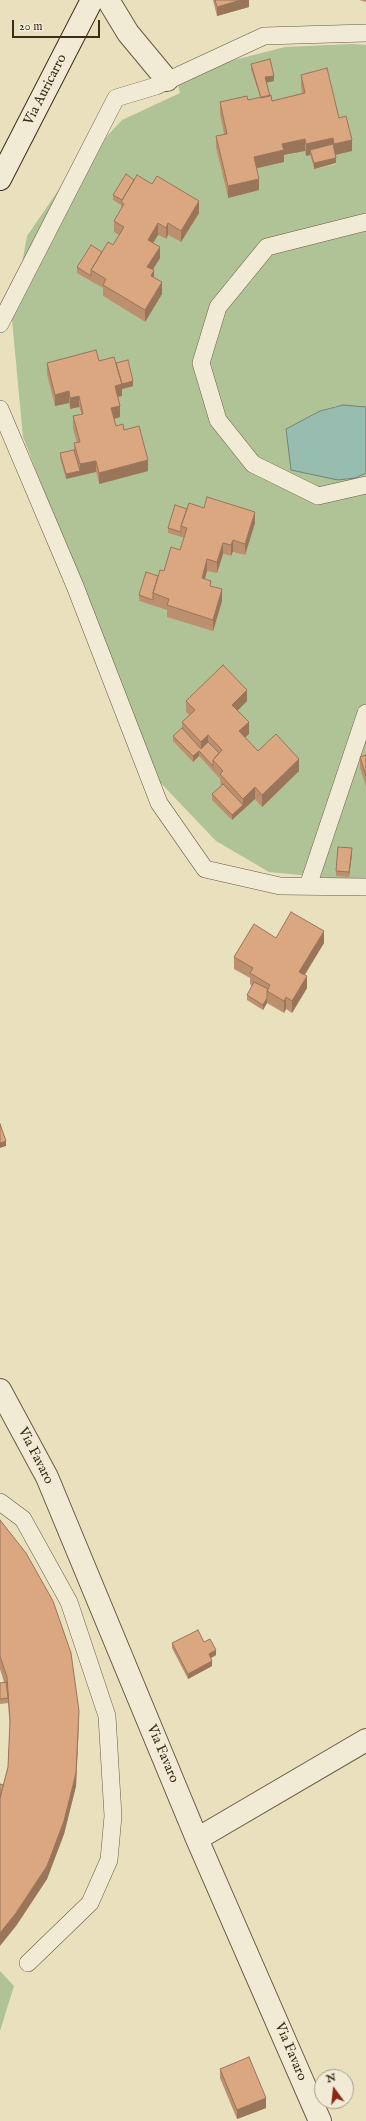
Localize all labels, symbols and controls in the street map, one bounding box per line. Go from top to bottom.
scale bar [14,12,102,38]
text: 20 m [19,19,42,34]
street label: Via Auricarro [21,52,71,128]
street label: Via Favaro [14,1425,56,1487]
street label: Via Favaro [142,1722,182,1786]
street label: Via Favaro [270,2020,310,2084]
north arrow [314,2069,354,2109]
text: N [325,2070,338,2086]

